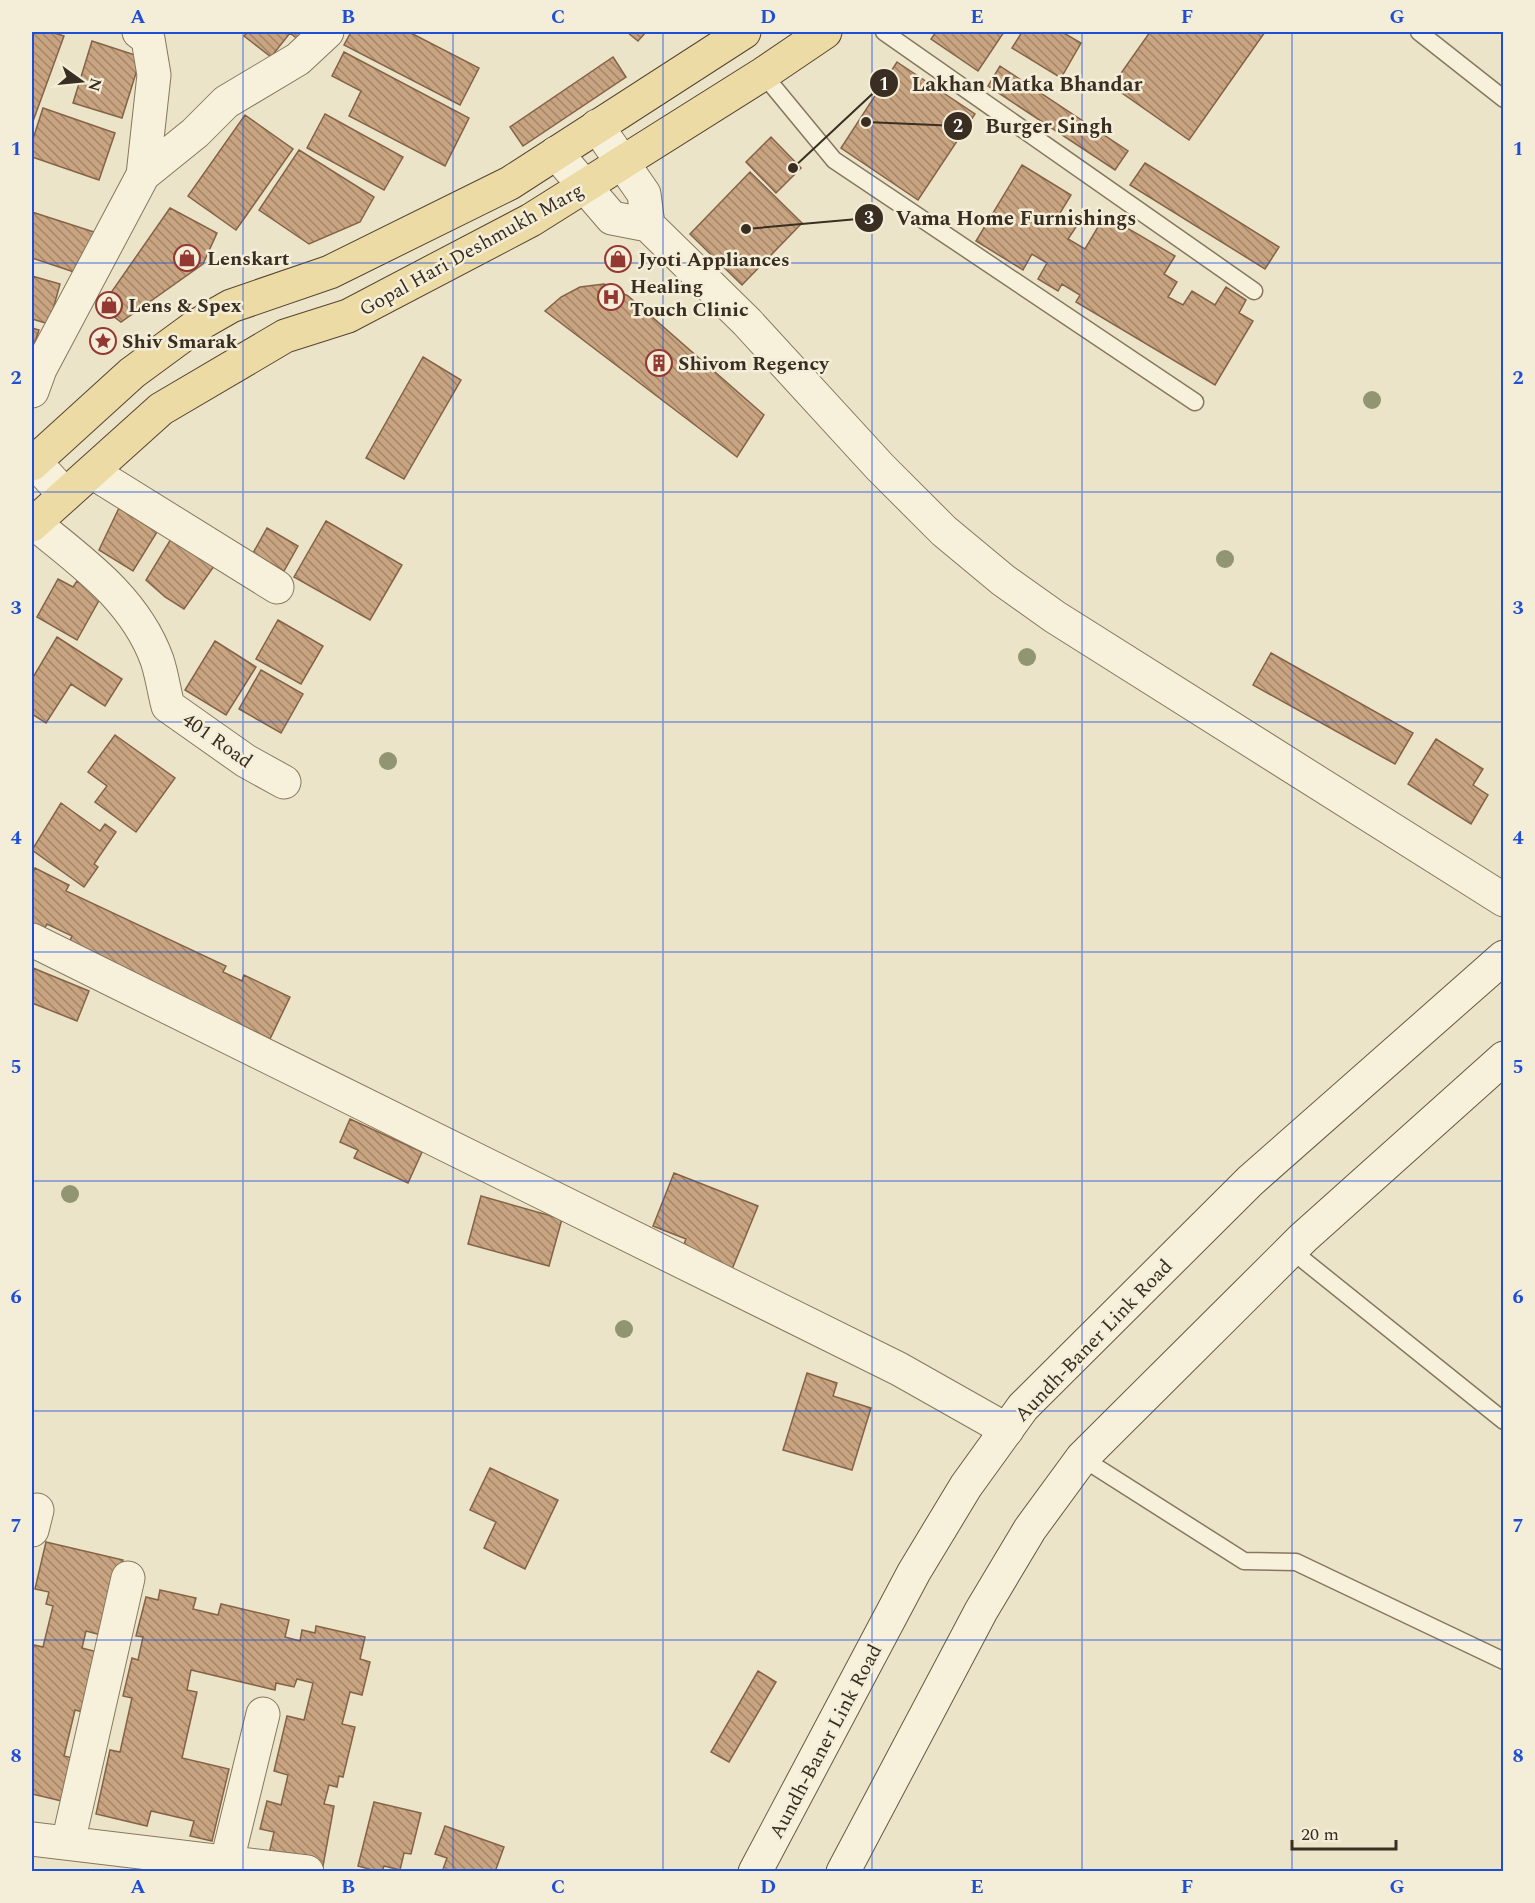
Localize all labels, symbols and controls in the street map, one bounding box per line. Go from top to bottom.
text: A [130,2,146,32]
text: B [341,2,355,32]
text: C [551,2,565,32]
text: D [760,2,776,32]
text: E [970,2,984,32]
text: F [1181,2,1193,32]
text: G [1389,2,1405,32]
north arrow [51,51,111,111]
callout: Lakhan Matka Bhandar [869,64,1154,103]
text: Lakhan Matka Bhandar [912,69,1142,101]
text: 1 [879,71,889,98]
text: N [81,75,108,94]
callout: Burger Singh [943,106,1125,145]
text: Burger Singh [985,111,1113,143]
text: 2 [953,113,963,140]
text: 1 [10,134,22,164]
text: 1 [1512,134,1524,164]
street label: Gopal Hari Deshmukh Marg [354,176,589,324]
callout: Vama Home Furnishings [854,199,1149,238]
text: Vama Home Furnishings [896,203,1136,235]
text: 3 [864,205,874,232]
shop icon: Lenskart [172,243,202,273]
place label: Lenskart [207,244,290,274]
shop icon: Jyoti Appliances [603,244,633,274]
place label: Jyoti Appliances [638,245,790,275]
place label: Healing Touch Clinic [630,272,749,325]
hospital icon: Healing Touch Clinic [596,282,626,312]
shop icon: Lens & Spex [94,290,124,320]
place label: Lens & Spex [128,291,242,321]
place icon: Shiv Smarak [88,326,118,356]
place label: Shiv Smarak [122,327,238,357]
building icon: Shivom Regency [644,348,674,378]
place label: Shivom Regency [678,349,830,379]
text: 2 [10,363,22,393]
text: 2 [1512,363,1524,393]
text: 3 [10,593,22,623]
text: 3 [1512,593,1524,623]
street label: 401 Road [176,706,259,776]
text: 4 [10,823,22,853]
text: 4 [1512,823,1524,853]
text: 5 [10,1052,22,1082]
text: 5 [1512,1052,1524,1082]
street label: Aundh-Baner Link Road [1008,1252,1180,1429]
text: 6 [10,1282,22,1312]
text: 6 [1512,1282,1524,1312]
text: 7 [10,1511,22,1541]
text: 7 [1512,1511,1524,1541]
street label: Aundh-Baner Link Road [762,1639,890,1844]
text: 8 [10,1741,22,1771]
text: 8 [1512,1741,1524,1771]
scale bar [1292,1813,1396,1851]
text: 20 m [1301,1821,1339,1848]
text: A [130,1872,146,1902]
text: B [341,1872,355,1902]
text: C [551,1872,565,1902]
text: D [760,1872,776,1902]
text: E [970,1872,984,1902]
text: F [1181,1872,1193,1902]
text: G [1389,1872,1405,1902]

